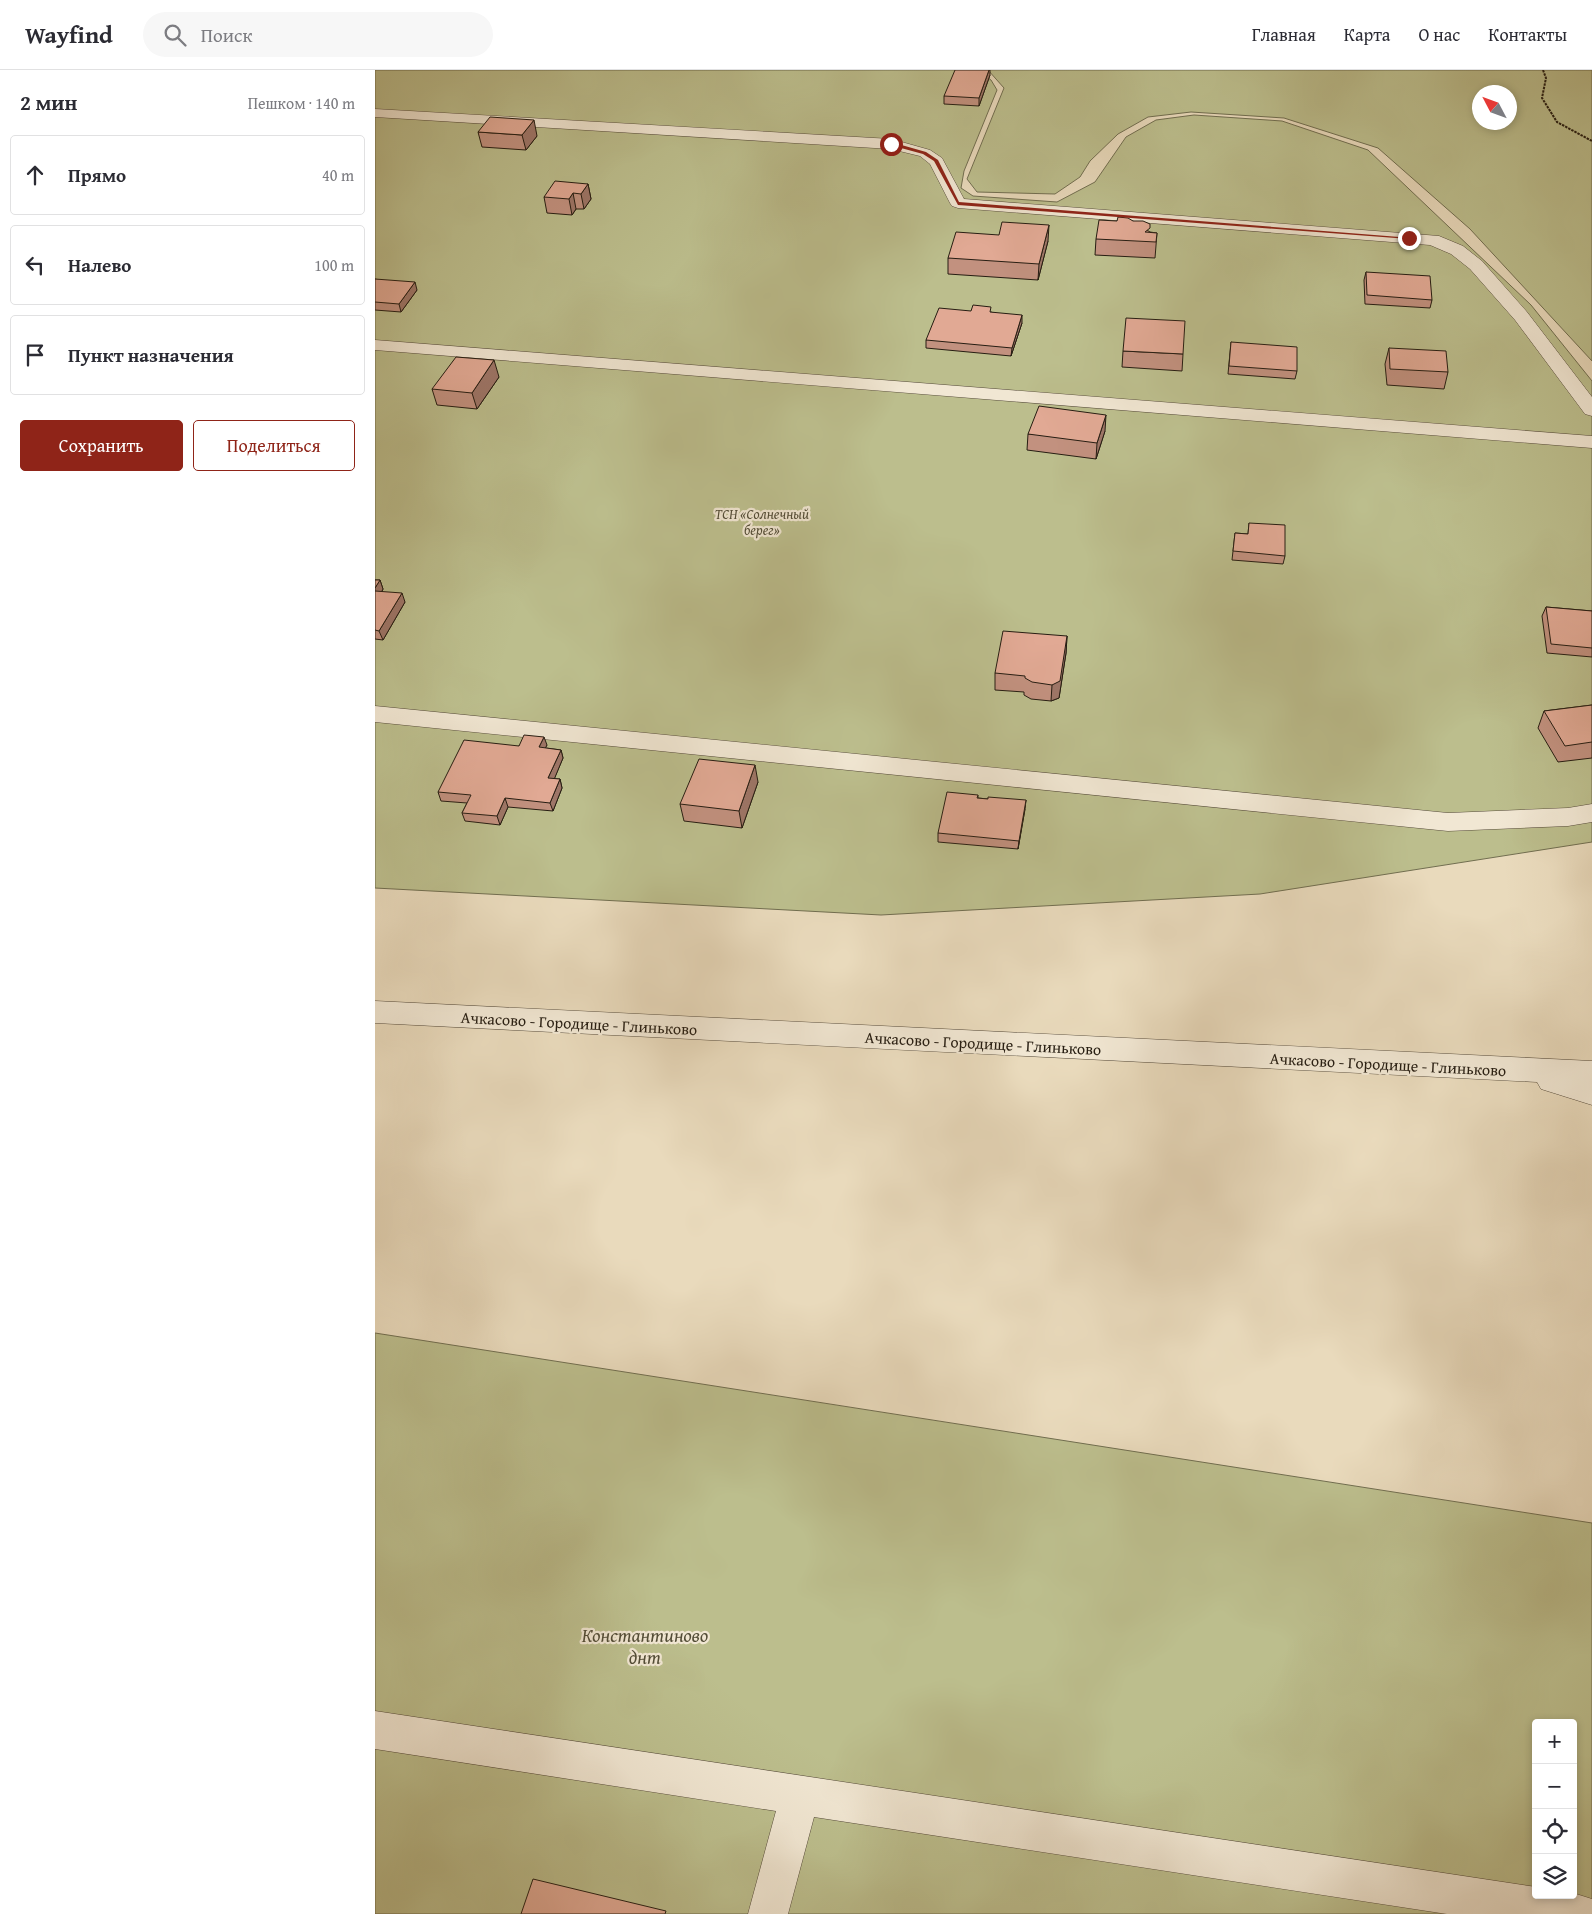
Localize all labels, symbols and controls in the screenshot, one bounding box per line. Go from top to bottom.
search box [143,12,493,57]
text: Wayfind [25,17,113,52]
icon: search [161,21,189,49]
text: Поиск [201,21,252,49]
text: Главная [1252,21,1316,48]
text: Карта [1344,21,1390,48]
text: О нас [1418,21,1460,48]
text: Контакты [1488,21,1567,48]
north arrow [1472,85,1517,130]
text: 2 мин [20,87,77,118]
text: Пешком · 140 m [248,91,355,115]
route start [880,133,903,156]
icon: ahead [21,161,49,189]
text: Прямо [68,161,126,189]
text: 40 m [322,163,354,187]
route end [1398,227,1421,250]
icon: left [21,251,49,279]
text: Налево [68,251,131,279]
text: 100 m [314,253,354,277]
icon: arrive [21,341,49,369]
text: Пункт назначения [68,341,234,369]
button: Сохранить [20,420,183,471]
button: Поделиться [193,420,355,471]
park label: ТСН «Солнечный берег» [715,504,809,540]
street label: Ачкасово - Городище - Глиньково [460,1005,698,1041]
street label: Ачкасово - Городище - Глиньково [864,1025,1102,1061]
street label: Ачкасово - Городище - Глиньково [1269,1046,1507,1082]
park label: Константиново днт [582,1621,708,1671]
map controls [1532,1719,1577,1899]
button: + [1532,1719,1577,1764]
button: − [1532,1764,1577,1809]
button: locate [1532,1809,1577,1854]
button: layers [1532,1854,1577,1899]

